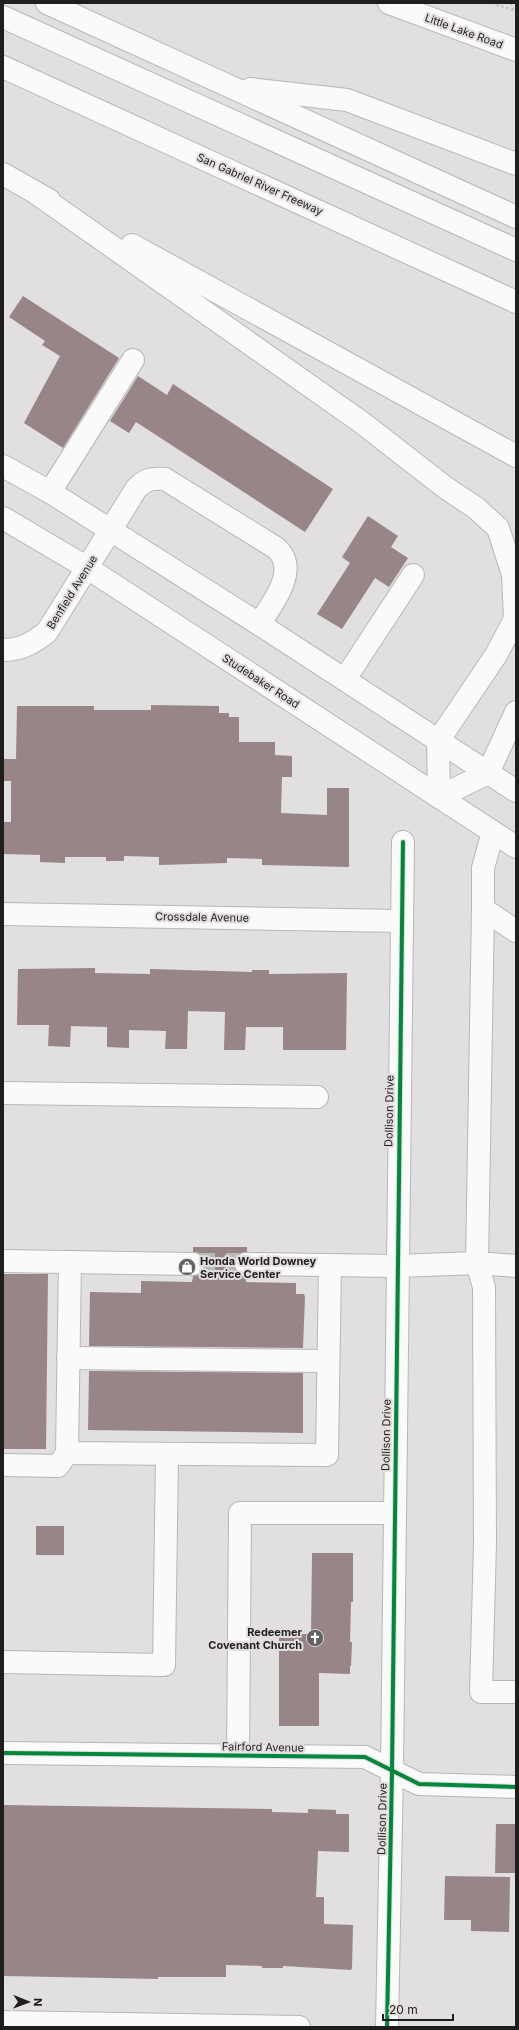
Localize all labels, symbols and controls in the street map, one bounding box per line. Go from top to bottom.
street label: Little Lake Road [423,10,505,52]
street label: San Gabriel River Freeway [195,150,325,218]
street label: Benfield Avenue [44,553,100,631]
street label: Studebaker Road [220,651,302,711]
street label: Crossdale Avenue [155,909,249,925]
street label: Dollison Drive [381,1075,397,1147]
place label: Honda World Downey Service Center [200,1254,317,1281]
shop icon: Honda World Downey Service Center [177,1257,197,1277]
street label: Dollison Drive [378,1399,394,1471]
place label: Redeemer Covenant Church [208,1625,303,1652]
church icon: Redeemer Covenant Church [305,1628,325,1648]
street label: Fairford Avenue [222,1739,304,1755]
street label: Dollison Drive [374,1783,390,1855]
north arrow [8,1982,48,2022]
scale bar [383,1996,453,2022]
text: N [31,1998,45,2006]
text: 20 m [389,2002,418,2017]

